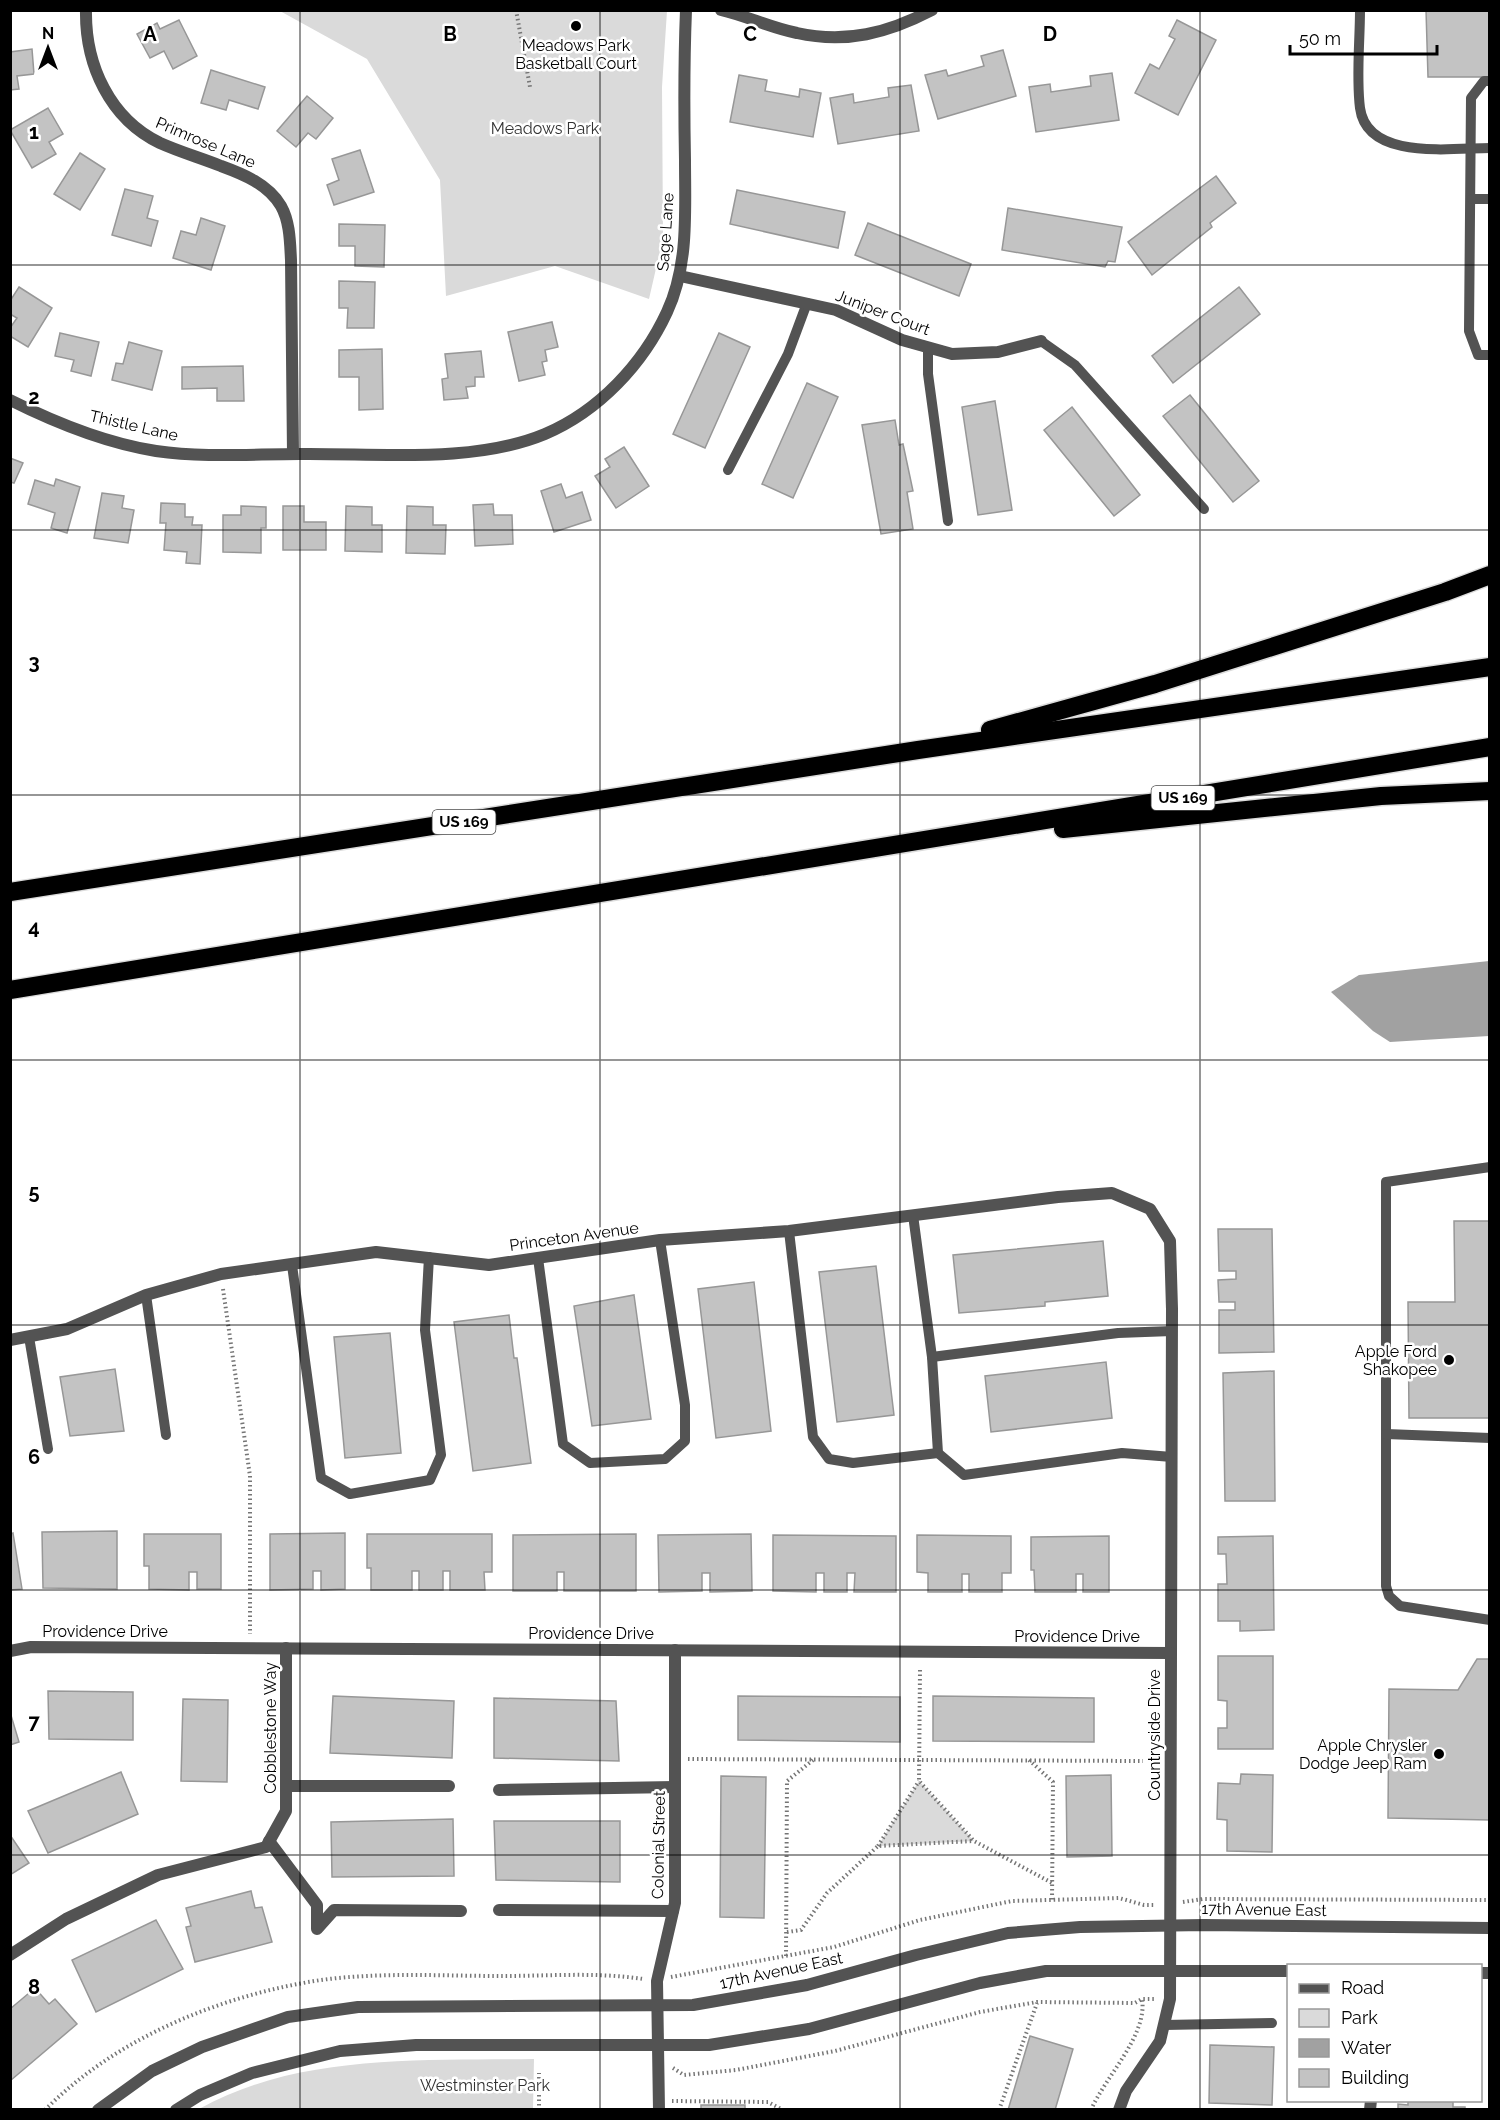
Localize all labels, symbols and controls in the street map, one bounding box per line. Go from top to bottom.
north arrow [18,18,78,78]
scale bar [1290,18,1437,56]
marker: Meadows Park Basketball Court [569,19,583,33]
text: A [143,22,157,46]
text: B [443,22,457,46]
text: C [743,22,757,46]
text: D [1043,22,1057,46]
text: N [42,24,54,43]
text: 50 m [1299,28,1341,49]
place label: Meadows Park Basketball Court [515,36,637,73]
street label: Primrose Lane [153,113,259,172]
park label: Meadows Park [491,119,600,138]
text: 1 [29,120,39,144]
street label: Sage Lane [653,192,678,272]
street label: Juniper Court [833,286,933,339]
text: 2 [28,385,40,409]
street label: Thistle Lane [88,406,180,445]
text: 3 [28,650,40,674]
road number: US 169 [1152,786,1214,810]
road number: US 169 [432,810,496,834]
text: 4 [28,915,40,939]
text: 5 [28,1180,40,1204]
street label: Princeton Avenue [508,1218,640,1255]
place label: Apple Ford Shakopee [1355,1342,1437,1379]
marker: Apple Ford Shakopee [1442,1353,1456,1367]
text: 6 [28,1445,40,1469]
street label: Providence Drive [42,1622,168,1641]
street label: Providence Drive [528,1624,654,1643]
street label: Providence Drive [1014,1627,1140,1646]
street label: Cobblestone Way [261,1662,280,1794]
street label: Countryside Drive [1145,1669,1164,1801]
text: 7 [28,1710,40,1734]
place label: Apple Chrysler Dodge Jeep Ram [1299,1736,1427,1773]
marker: Apple Chrysler Dodge Jeep Ram [1432,1747,1446,1761]
street label: Colonial Street [648,1790,669,1899]
street label: 17th Avenue East [1201,1899,1327,1920]
street label: 17th Avenue East [718,1948,845,1993]
legend [1287,1964,1482,2102]
text: 8 [28,1975,40,1999]
text: Road [1341,1977,1384,1998]
text: Park [1341,2007,1378,2028]
text: Water [1341,2037,1392,2058]
text: Building [1341,2067,1409,2088]
park label: Westminster Park [420,2076,551,2095]

